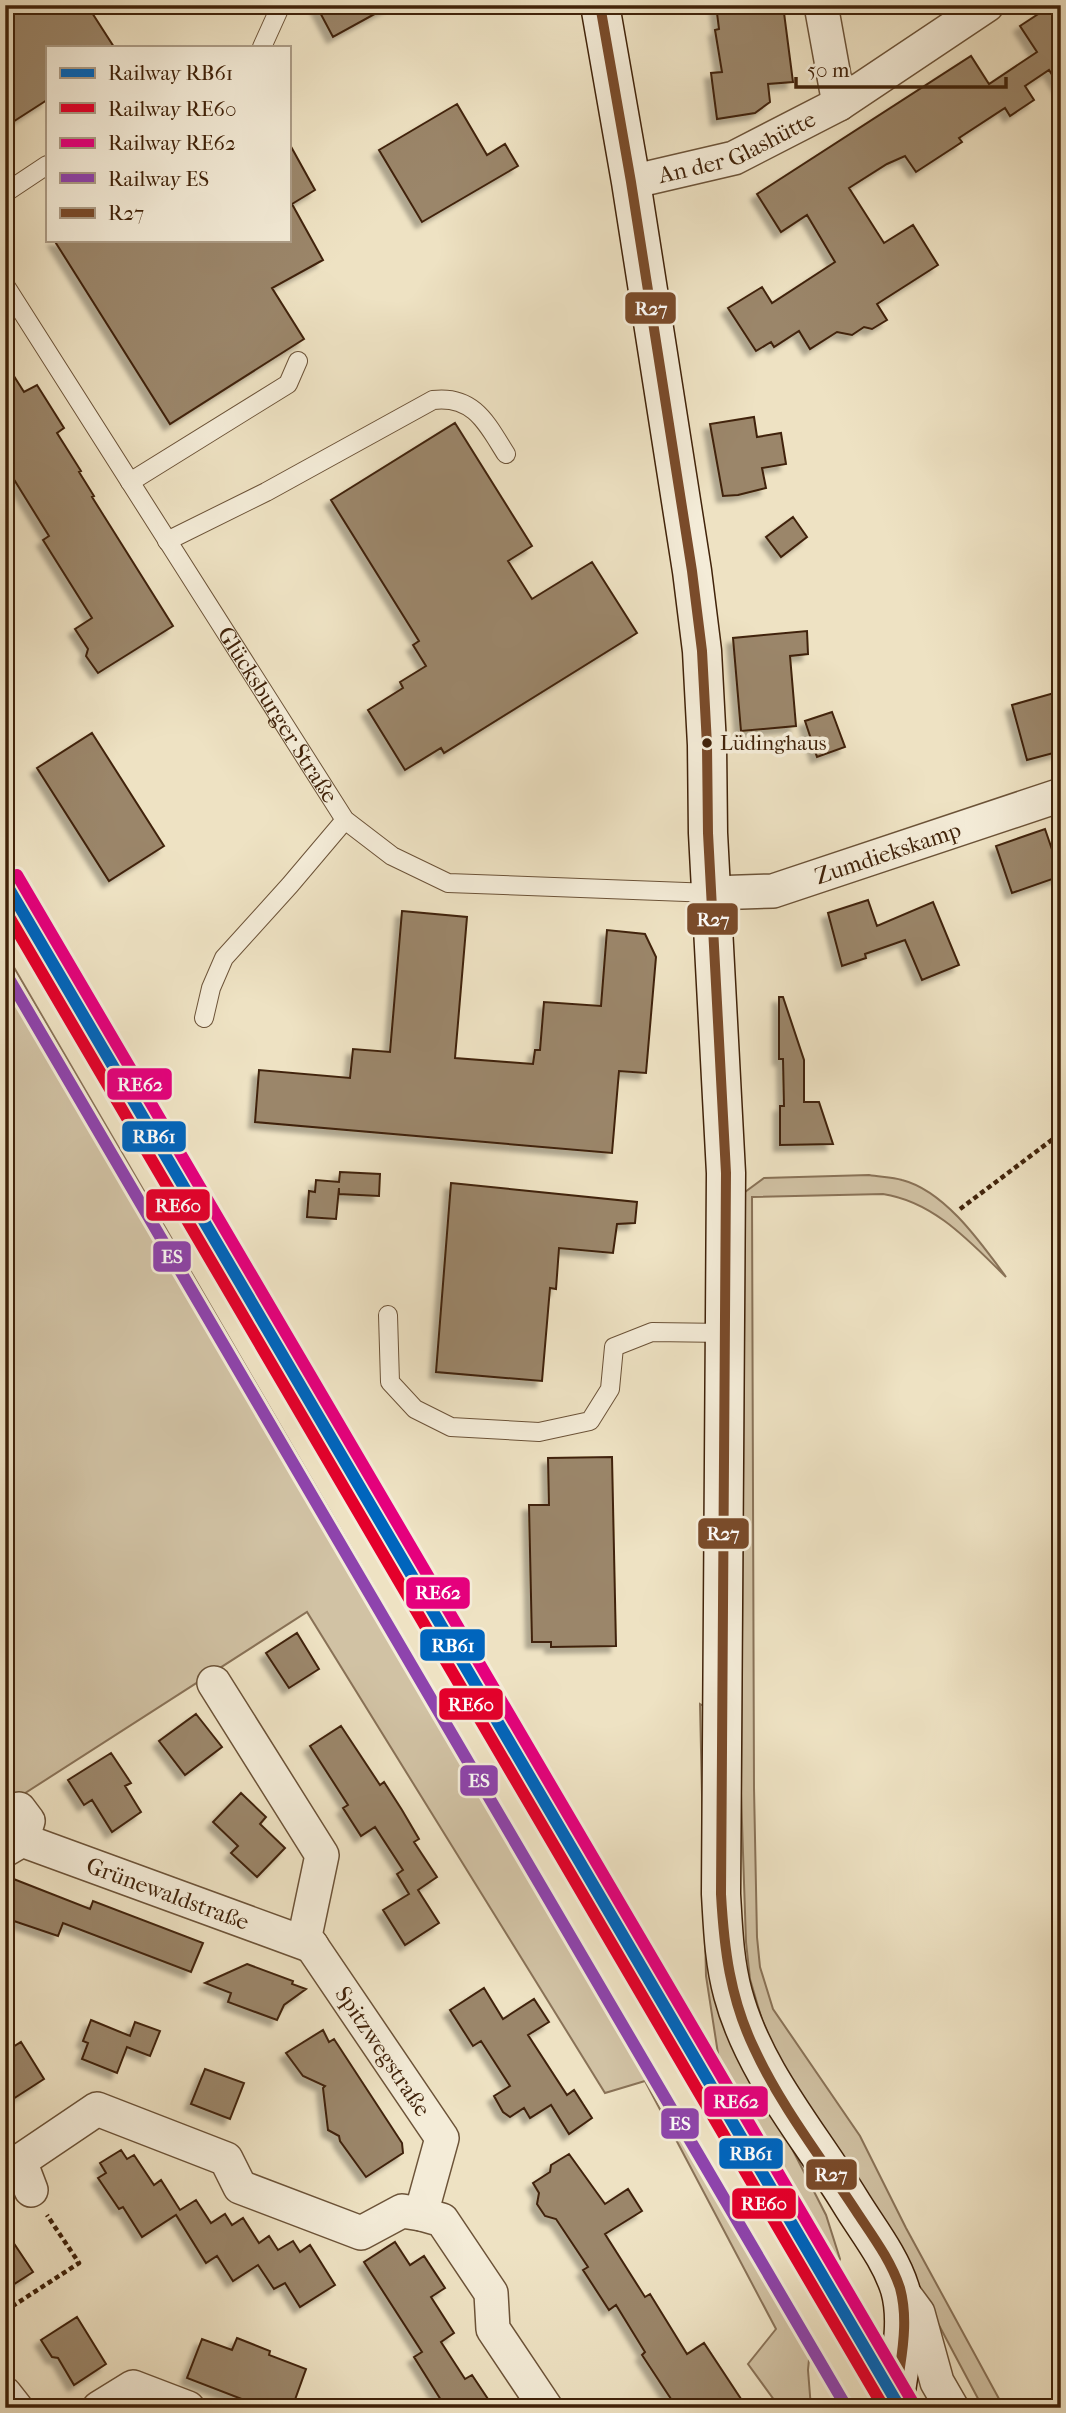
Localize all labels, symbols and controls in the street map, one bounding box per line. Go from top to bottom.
legend [46,46,290,242]
scale bar [796,46,1006,90]
text: 50 m [807,58,850,82]
text: Railway RB61 [108,61,233,85]
text: Railway RE60 [108,97,237,121]
street label: An der Glashütte [655,105,820,189]
text: Railway RE62 [108,131,236,155]
text: Railway ES [108,167,209,191]
text: R27 [108,201,144,225]
line badge: R27 [624,291,677,325]
text: R27 [635,298,667,320]
street label: Glücksburger Straße [212,622,344,808]
place label: Lüdinghaus [720,731,827,755]
marker: Lüdinghaus [700,736,714,750]
street label: Zumdiekskamp [811,816,964,890]
line badge: R27 [686,902,739,936]
text: R27 [697,909,729,931]
line badge: RE62 [106,1067,173,1101]
text: RE62 [117,1074,163,1096]
line badge: RB61 [121,1120,187,1153]
text: RB61 [132,1126,176,1148]
line badge: RE60 [145,1188,211,1222]
text: RE60 [155,1195,201,1217]
line badge: ES [152,1240,192,1273]
text: ES [161,1246,183,1268]
line badge: R27 [697,1517,750,1550]
text: R27 [707,1523,739,1545]
line badge: RE62 [405,1576,471,1610]
text: RE62 [415,1582,461,1604]
line badge: RB61 [419,1628,486,1662]
text: RB61 [431,1635,475,1657]
line badge: RE60 [438,1687,504,1721]
text: RE60 [448,1694,494,1716]
line badge: ES [459,1764,499,1797]
text: ES [468,1770,490,1792]
street label: Grünewaldstraße [83,1851,253,1935]
street label: Spitzwegstraße [330,1981,437,2121]
line badge: RE62 [703,2085,769,2118]
text: RE62 [713,2091,759,2113]
line badge: ES [660,2107,700,2140]
text: ES [669,2113,691,2135]
line badge: RB61 [718,2137,784,2170]
text: RB61 [729,2143,773,2165]
line badge: R27 [805,2158,858,2191]
text: R27 [815,2164,847,2186]
line badge: RE60 [731,2187,797,2220]
text: RE60 [741,2193,787,2215]

